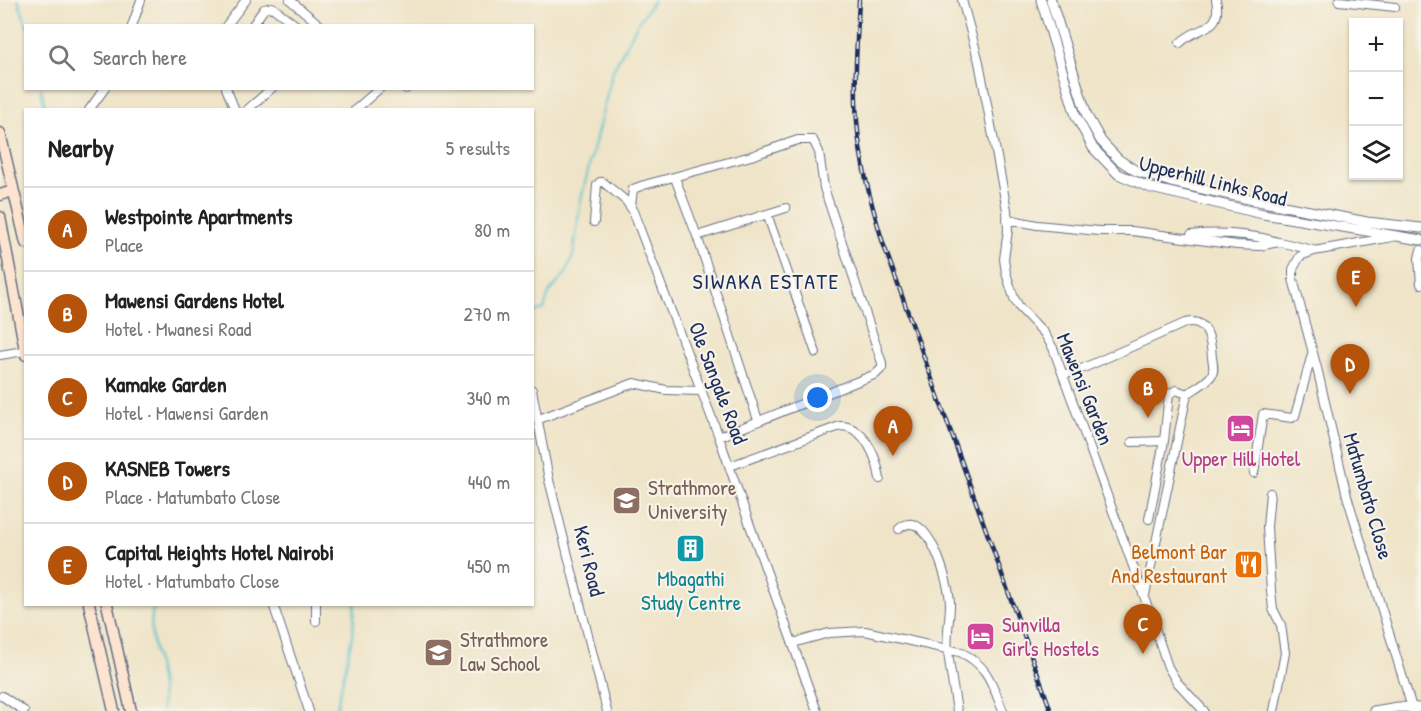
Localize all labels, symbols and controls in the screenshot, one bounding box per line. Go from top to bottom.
map controls [1349,18,1403,180]
button: + [1349,18,1403,72]
search box [24,24,534,90]
icon: search [45,41,78,74]
text: Search here [93,42,187,72]
button: − [1349,72,1403,126]
button: layers [1349,126,1403,180]
text: Nearby [48,130,114,165]
text: 5 results [446,134,510,161]
street label: Upperhill Links Road [1136,148,1290,213]
text: Westpointe Apartments [105,201,292,231]
text: A [63,216,72,243]
text: 80 m [474,216,510,243]
text: Place [105,231,144,258]
pin: E [1336,258,1376,307]
district label: SIWAKA ESTATE [692,266,840,296]
text: Mawensi Gardens Hotel [105,285,284,315]
text: B [62,300,73,327]
text: 270 m [464,300,510,327]
text: Hotel · Mwanesi Road [105,315,251,342]
street label: Ole Sangale Road [682,318,755,448]
street label: Mawensi Garden [1050,329,1121,449]
pin: D [1330,344,1370,394]
pin: B [1128,368,1168,418]
text: Kamake Garden [105,369,227,399]
your location [803,383,832,412]
text: C [62,384,73,411]
text: 340 m [466,384,510,411]
text: Hotel · Mawensi Garden [105,399,269,426]
pin: A [874,406,912,456]
hotel icon: Upper Hill Hotel [1225,412,1257,444]
street label: Matumbato Close [1337,429,1400,562]
place label: Upper Hill Hotel [1182,444,1301,473]
text: KASNEB Towers [105,453,230,483]
text: D [63,468,72,495]
text: 440 m [468,468,510,495]
place label: Strathmore University [648,473,736,526]
text: Place · Matumbato Close [105,483,281,510]
school or university icon: Strathmore University [611,484,643,516]
street label: Keri Road [567,523,612,599]
building icon: Mbagathi Study Centre [675,532,707,564]
text: Capital Heights Hotel Nairobi [105,537,334,567]
place label: Belmont Bar And Restaurant [1111,537,1228,590]
restaurant icon: Belmont Bar And Restaurant [1232,548,1264,580]
text: E [63,552,72,579]
text: 450 m [467,552,510,579]
place label: Mbagathi Study Centre [641,564,741,617]
text: Hotel · Matumbato Close [105,567,280,594]
pin: C [1124,604,1162,654]
place label: Sunvilla Girls Hostels [1002,610,1099,663]
hotel icon: Sunvilla Girls Hostels [965,621,997,653]
place label: Strathmore Law School [460,625,548,678]
school or university icon: Strathmore Law School [423,636,455,668]

